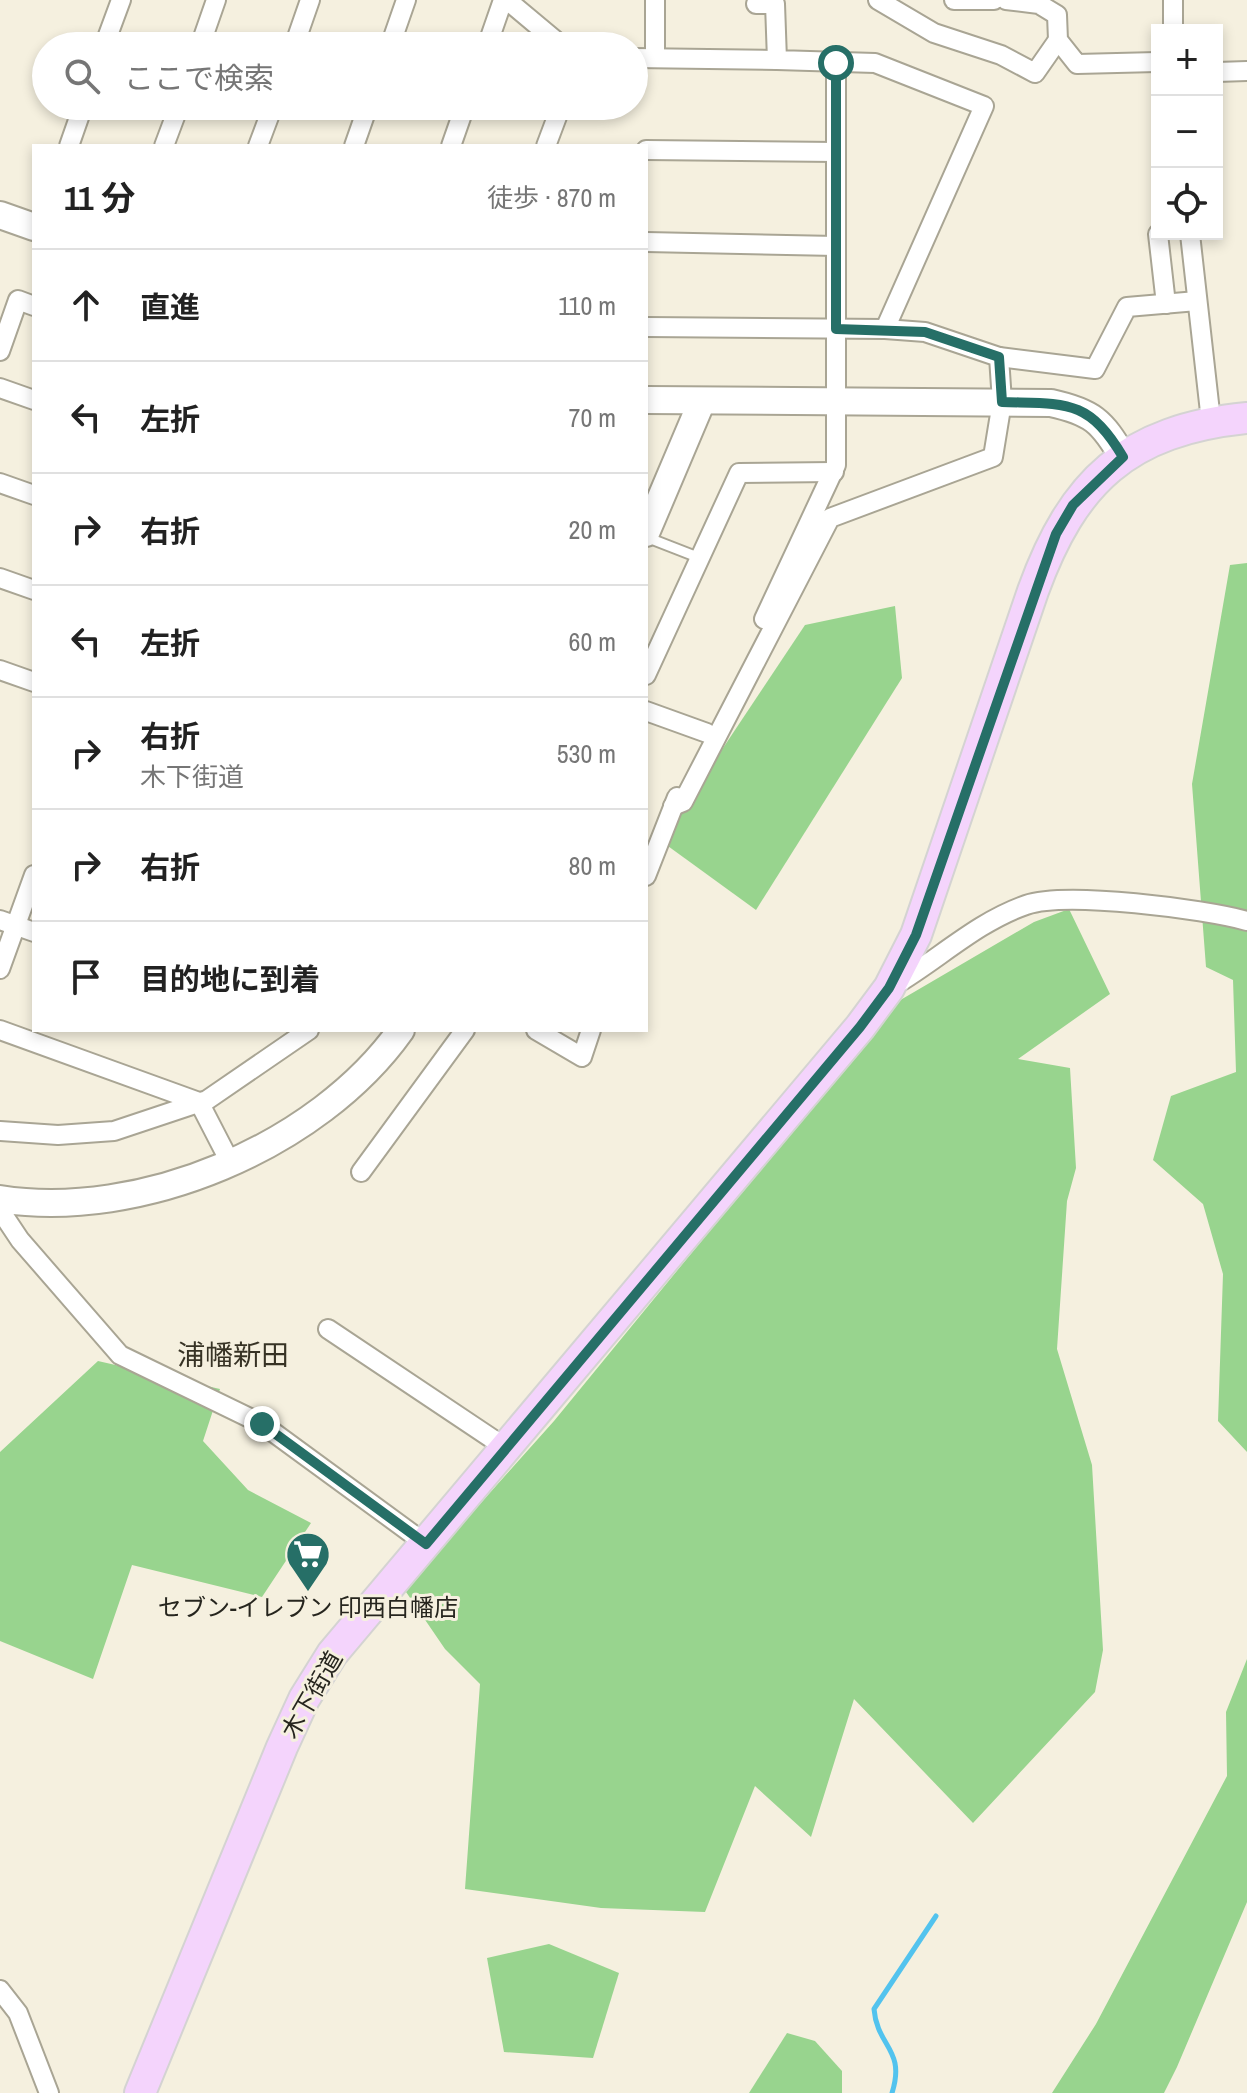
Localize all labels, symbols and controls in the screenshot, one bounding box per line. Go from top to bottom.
map controls [1151,24,1223,240]
button: + [1151,24,1223,96]
search box [32,32,648,120]
route start [818,45,854,81]
icon: search [60,54,104,98]
text: ここで検索 [124,58,274,98]
button: − [1151,96,1223,168]
button: locate [1151,168,1223,240]
text: 11 分 [64,175,135,221]
text: 徒歩 · 870 m [487,180,616,215]
icon: ahead [64,283,108,327]
text: 直進 [140,287,200,327]
text: 110 m [558,288,616,323]
icon: left [64,395,108,439]
text: 左折 [140,399,200,439]
text: 70 m [569,400,616,435]
icon: right [64,507,108,551]
text: 右折 [140,511,200,551]
text: 20 m [569,512,616,547]
icon: left [64,619,108,663]
text: 左折 [140,623,200,663]
text: 60 m [569,624,616,659]
text: 右折 [140,716,200,756]
icon: right [64,731,108,775]
text: 530 m [557,736,616,771]
text: 木下街道 [140,759,244,794]
icon: right [64,843,108,887]
text: 右折 [140,847,200,887]
text: 80 m [569,848,616,883]
icon: arrive [64,955,108,999]
text: 目的地に到着 [140,959,320,999]
district label: 浦幡新田 [177,1336,289,1374]
route end [244,1406,280,1442]
supermarket icon: セブン-イレブン 印西白幡店 [284,1530,332,1593]
place label: セブン-イレブン 印西白幡店 [158,1591,458,1623]
street label: 木下街道 [273,1645,349,1744]

